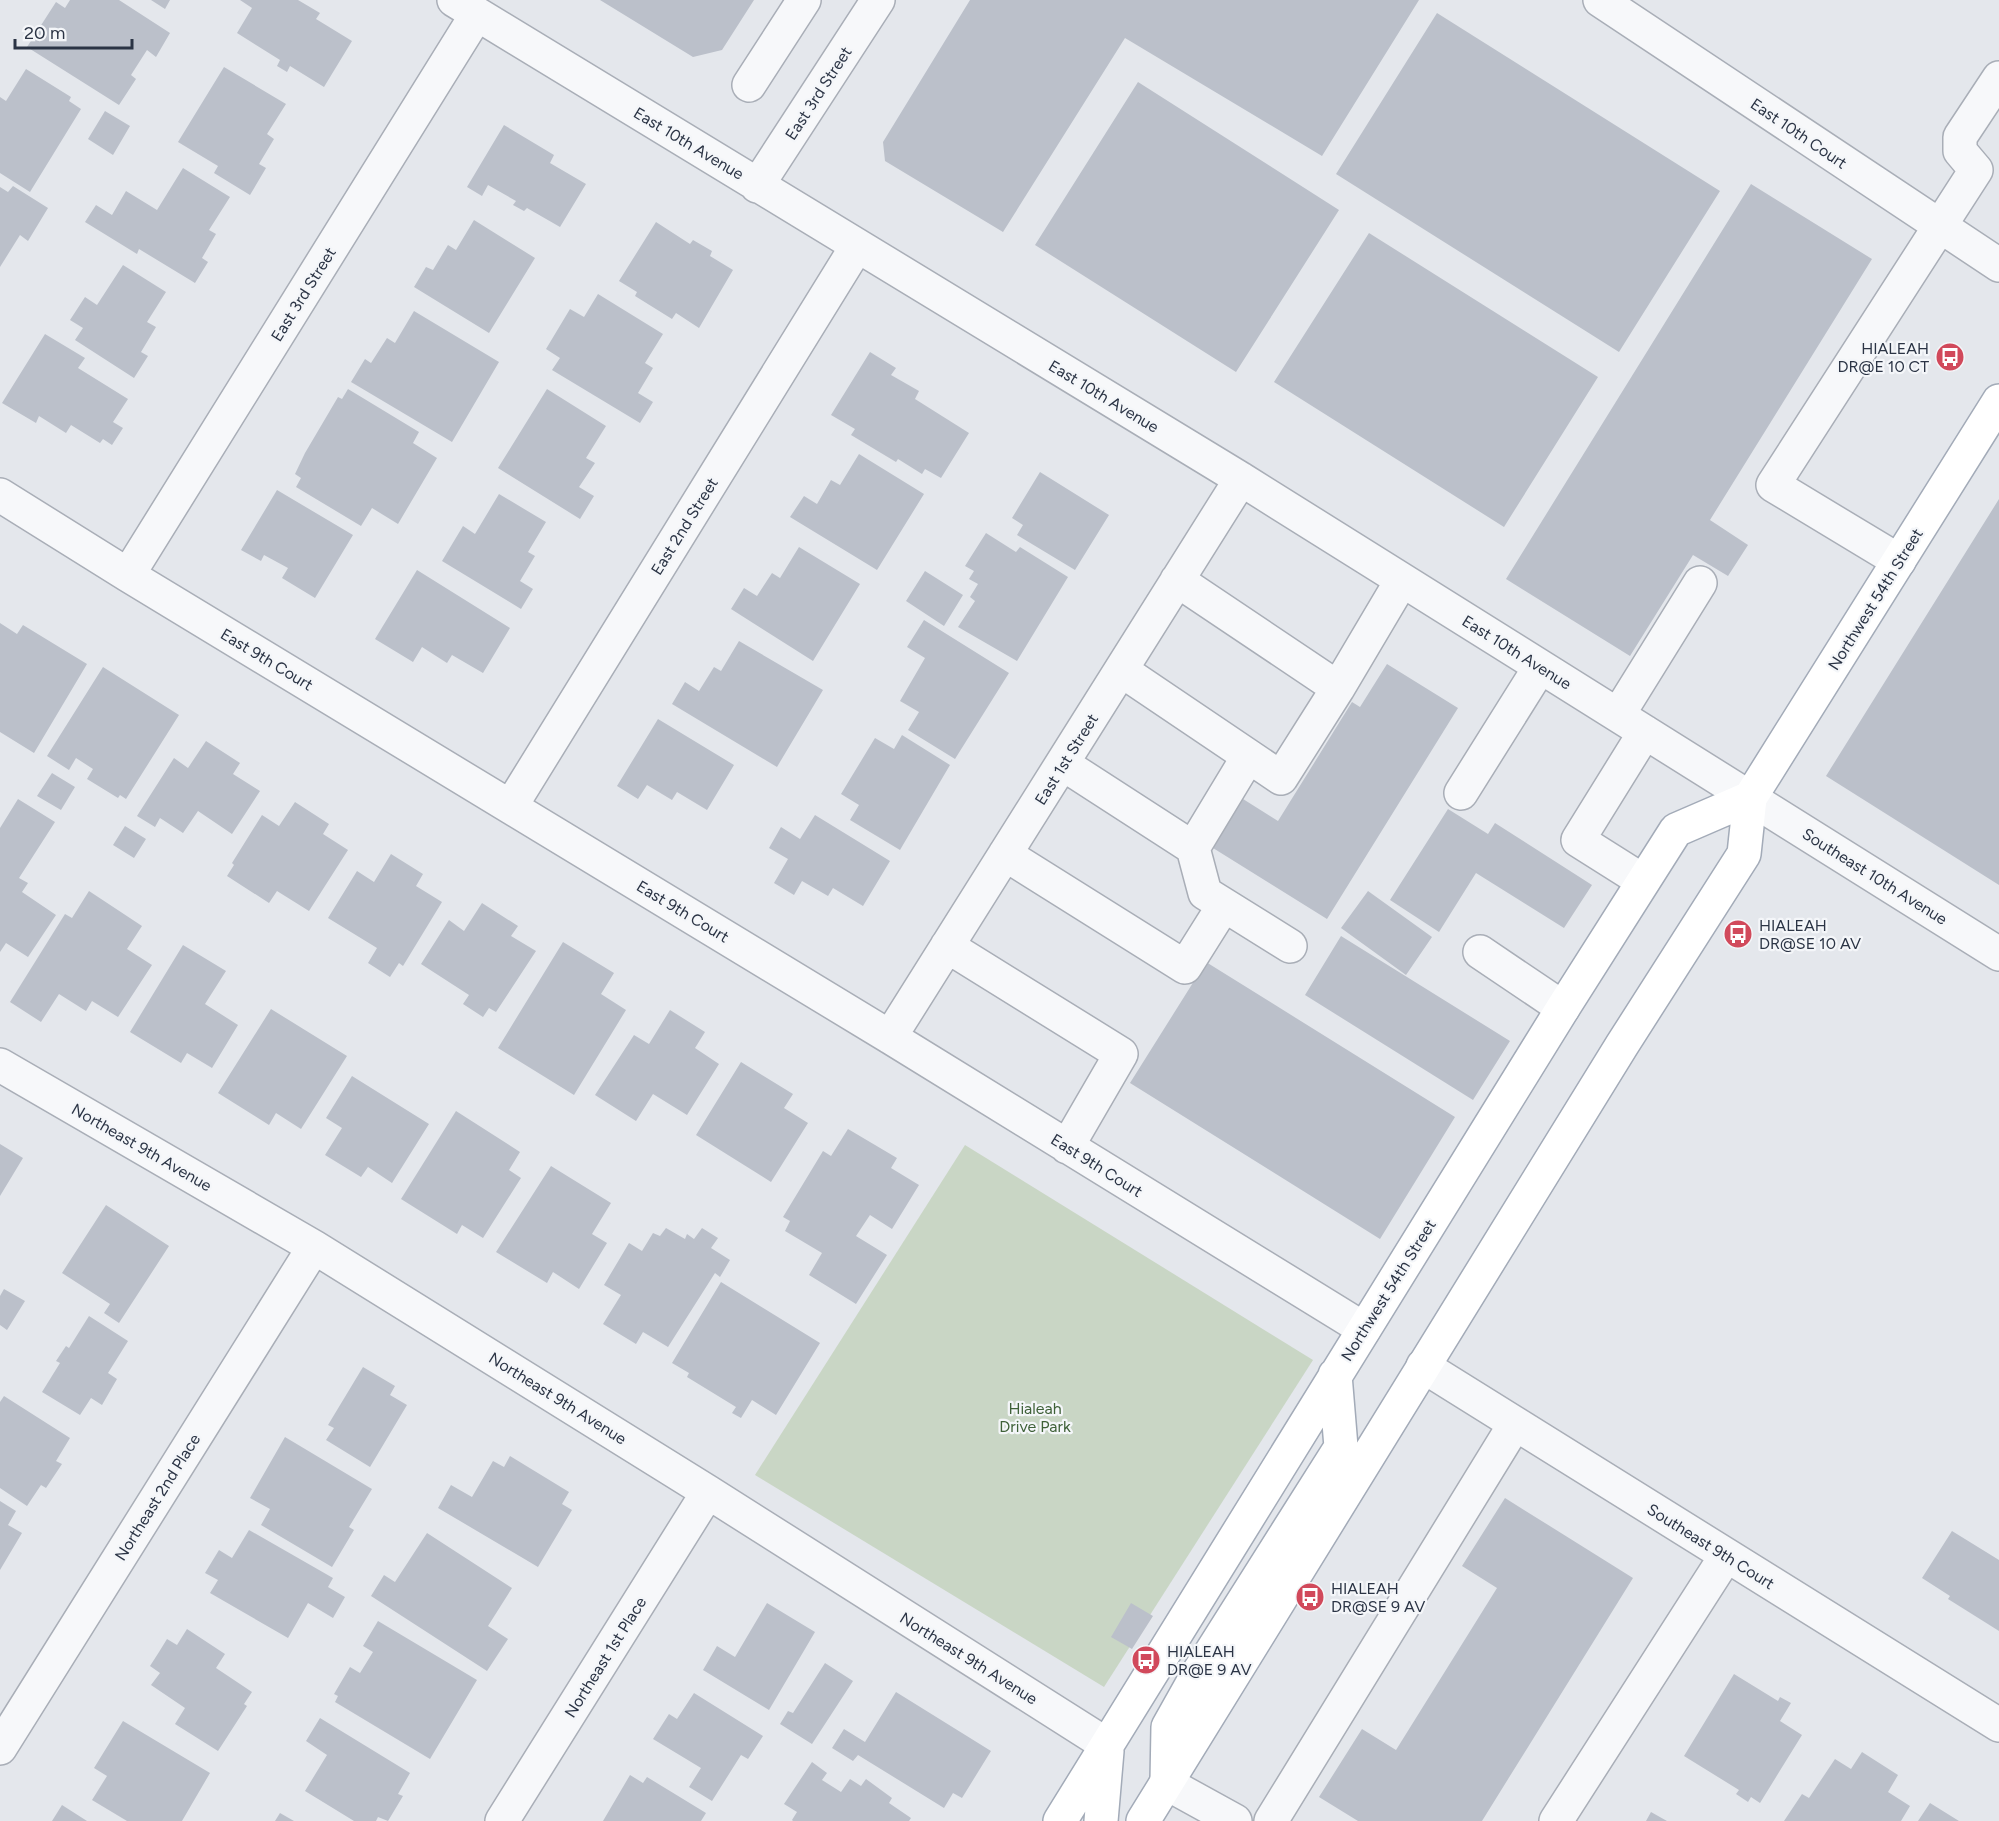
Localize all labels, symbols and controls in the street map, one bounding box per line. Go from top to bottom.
scale bar [15,12,132,50]
text: 20 m [24,22,65,44]
street label: East 3rd Street [781,43,856,143]
street label: East 10th Court [1747,94,1850,173]
street label: East 10th Avenue [630,103,747,184]
street label: East 3rd Street [267,244,340,345]
place label: HIALEAH DR@E 10 CT [1838,339,1929,376]
bus stop icon: HIALEAH DR@E 10 CT [1934,341,1966,373]
street label: East 10th Avenue [1045,356,1162,437]
street label: East 2nd Street [647,474,722,578]
street label: Northwest 54th Street [1824,525,1927,674]
street label: East 10th Avenue [1459,611,1575,694]
street label: East 9th Court [217,624,316,694]
street label: East 1st Street [1031,710,1102,808]
street label: Southeast 10th Avenue [1799,824,1951,929]
street label: East 9th Court [633,876,732,946]
place label: HIALEAH DR@SE 10 AV [1759,916,1861,953]
bus stop icon: HIALEAH DR@SE 10 AV [1722,918,1754,950]
street label: Northeast 9th Avenue [68,1100,215,1195]
street label: East 9th Court [1047,1130,1146,1201]
street label: Northwest 54th Street [1337,1216,1440,1365]
street label: Northeast 9th Avenue [485,1348,630,1449]
park label: Hialeah Drive Park [999,1399,1071,1436]
street label: Northeast 2nd Place [111,1430,204,1564]
street label: Southeast 9th Court [1644,1500,1778,1593]
place label: HIALEAH DR@SE 9 AV [1331,1579,1425,1616]
bus stop icon: HIALEAH DR@SE 9 AV [1294,1581,1326,1613]
street label: Northeast 1st Place [561,1593,650,1721]
street label: Northeast 9th Avenue [896,1608,1041,1709]
place label: HIALEAH DR@E 9 AV [1167,1642,1252,1679]
bus stop icon: HIALEAH DR@E 9 AV [1130,1644,1162,1676]

